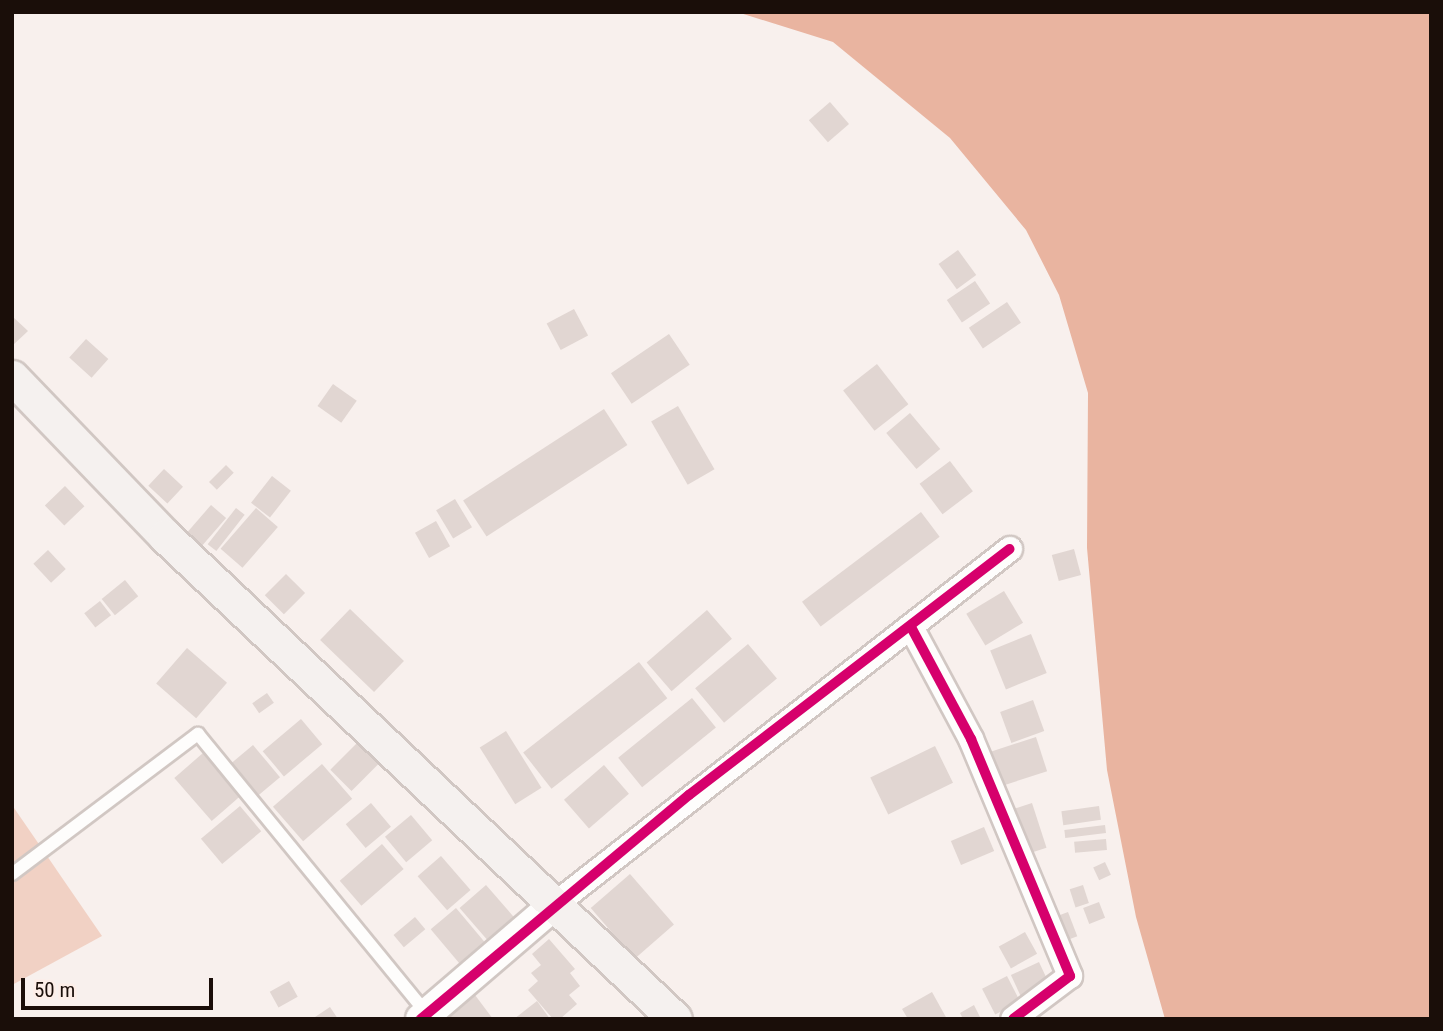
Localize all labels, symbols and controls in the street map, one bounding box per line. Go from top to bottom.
scale bar [24,964,217,1008]
text: 50 m [34,978,75,1002]

